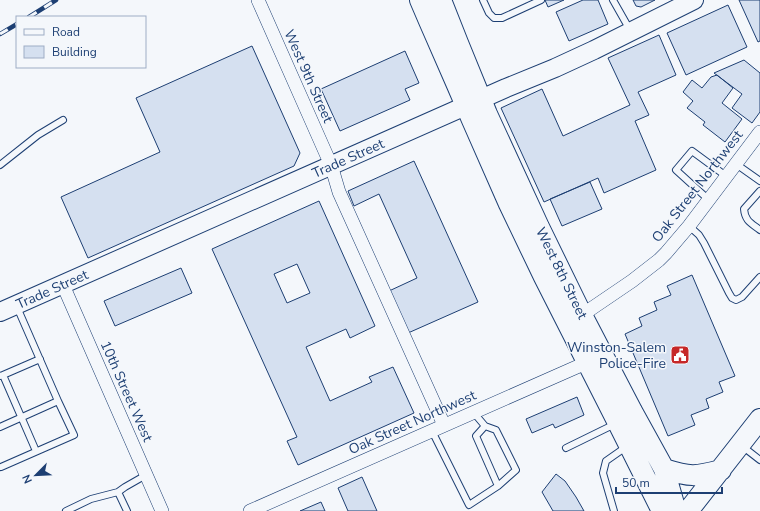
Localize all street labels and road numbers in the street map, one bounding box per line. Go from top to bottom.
street label: West 9th Street [279,27,338,126]
street label: Oak Street Northwest [648,126,747,246]
street label: Trade Street [309,134,387,183]
street label: West 8th Street [531,224,592,323]
street label: Trade Street [13,265,91,314]
street label: 10th Street West [96,338,157,445]
street label: Oak Street Northwest [346,386,479,459]

